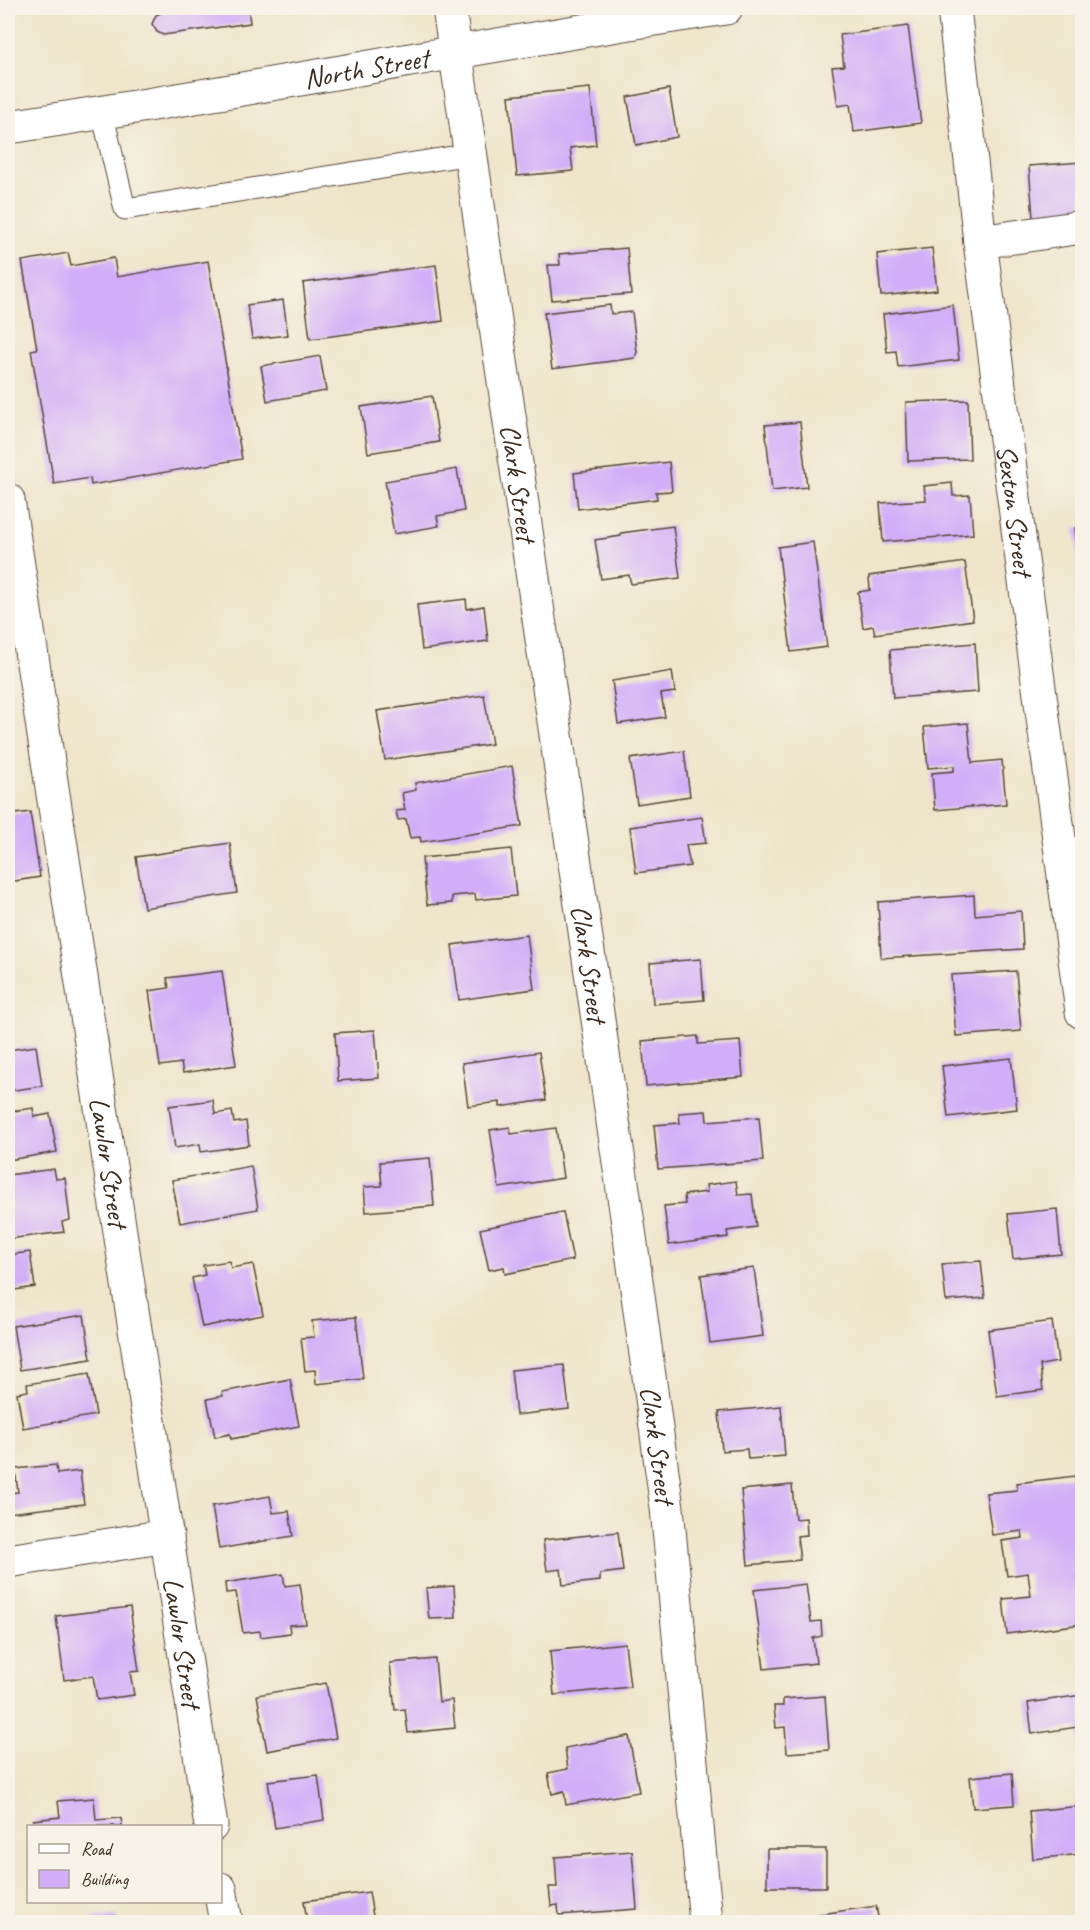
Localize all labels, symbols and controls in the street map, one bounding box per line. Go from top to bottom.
street label: North Street [301,40,435,96]
street label: Clark Street [493,422,545,548]
street label: Sexton Street [989,443,1041,581]
street label: Clark Street [563,903,616,1028]
street label: Lawlor Street [82,1095,137,1233]
street label: Clark Street [633,1384,684,1509]
street label: Lawlor Street [155,1575,210,1714]
legend [27,1825,222,1903]
text: Road [81,1838,114,1860]
text: Building [81,1868,130,1890]

